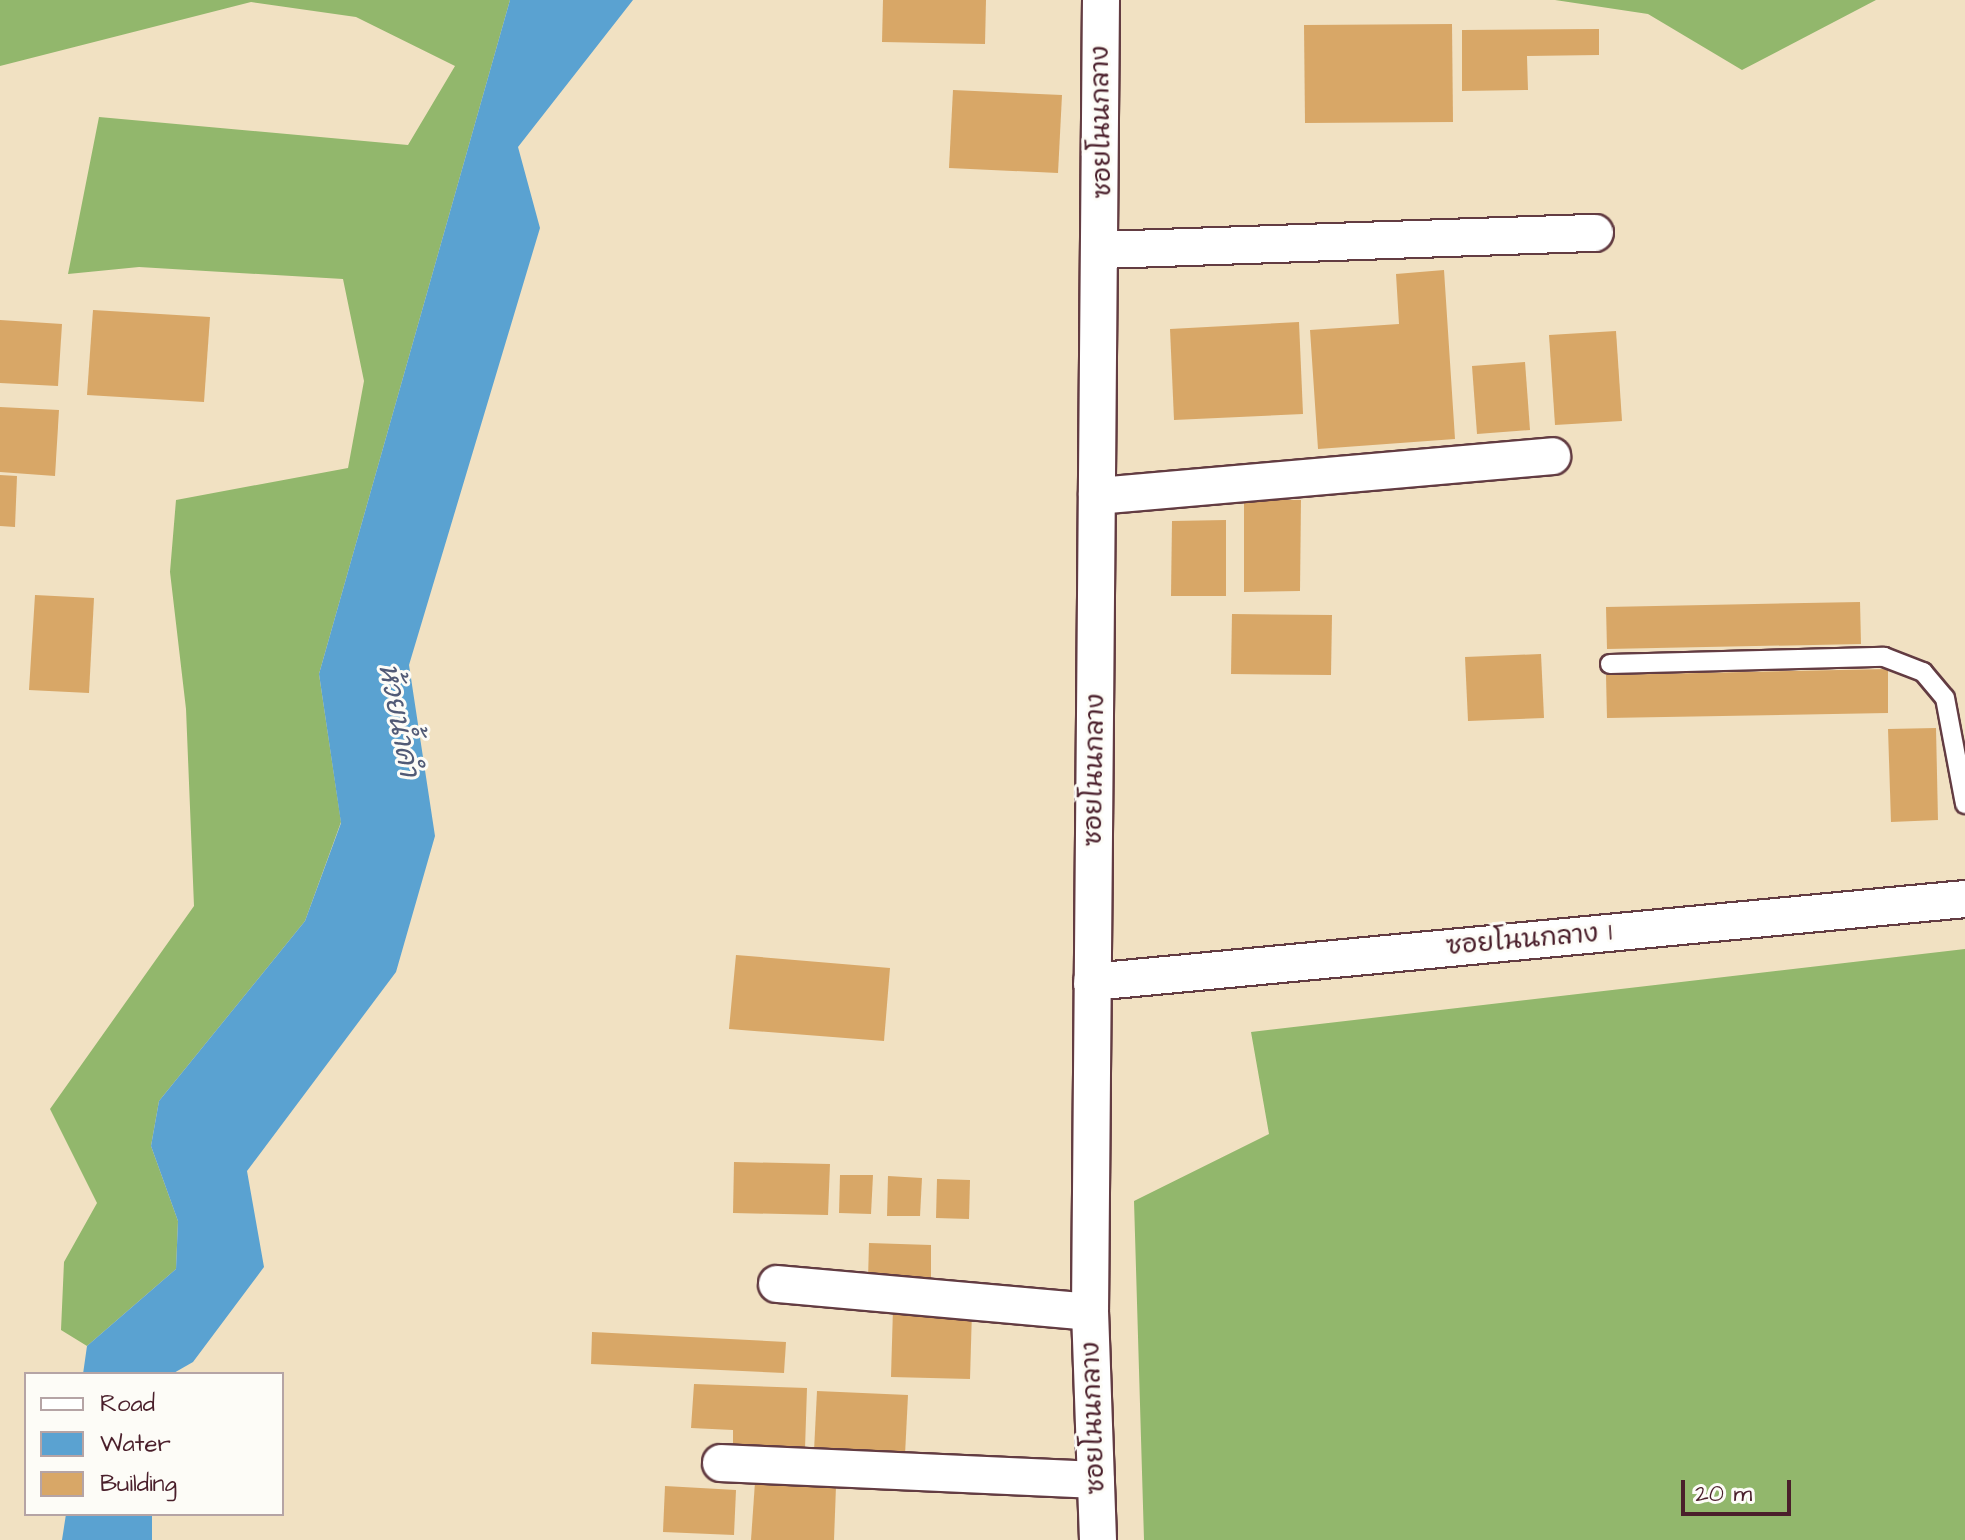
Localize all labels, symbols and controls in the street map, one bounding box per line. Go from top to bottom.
street label: ซอยโนนกลาง [1085,45,1119,199]
water label: ห้วยน้ำคำ [371,660,425,780]
street label: ซอยโนนกลาง [1078,693,1112,847]
street label: ซอยโนนกลาง 1 [1445,917,1613,963]
street label: ซอยโนนกลาง [1076,1341,1112,1495]
legend [24,1372,284,1516]
text: Road [100,1387,155,1421]
text: Water [100,1427,171,1461]
scale bar [1685,1464,1795,1514]
text: Building [100,1467,177,1501]
text: 20 m [1695,1477,1752,1511]

